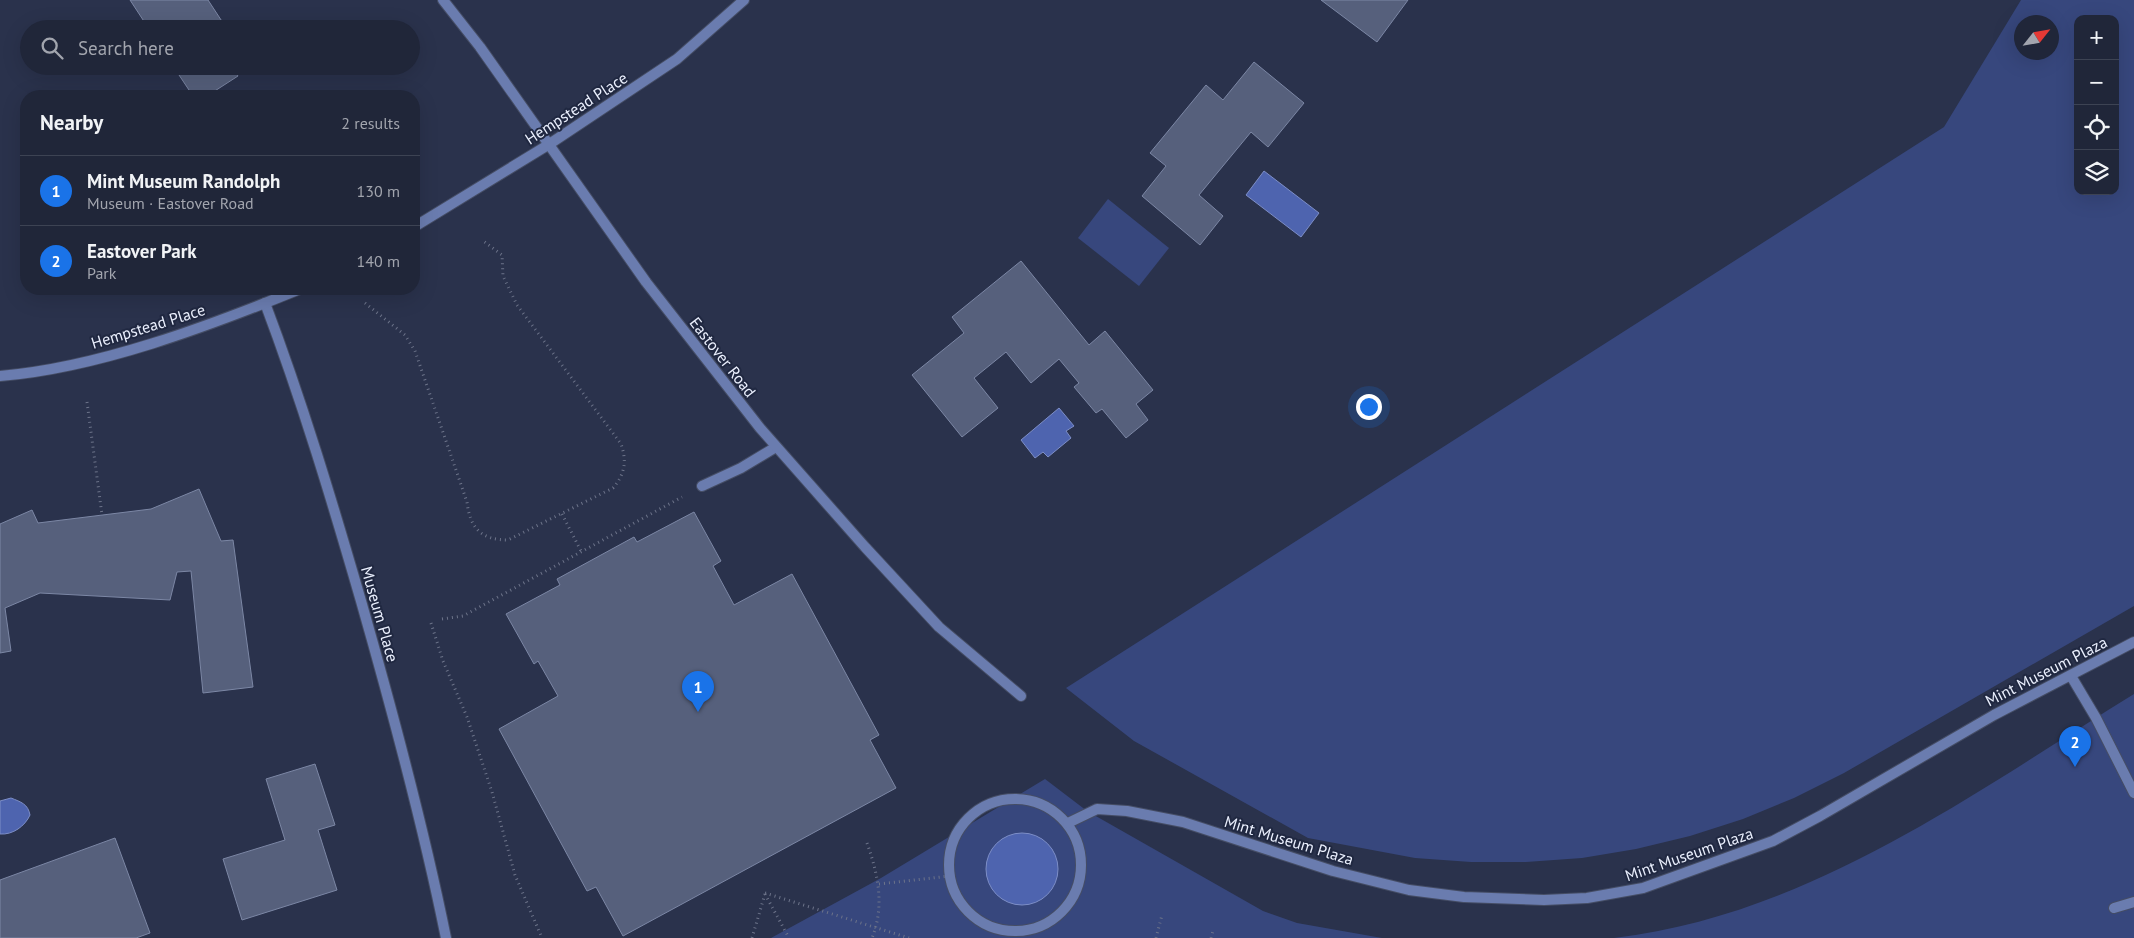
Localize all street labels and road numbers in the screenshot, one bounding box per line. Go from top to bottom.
street label: Hempstead Place [521,67,631,149]
street label: Hempstead Place [89,299,207,353]
street label: Eastover Road [686,313,760,401]
street label: Museum Place [357,564,403,664]
street label: Mint Museum Plaza [1982,632,2110,710]
street label: Mint Museum Plaza [1222,811,1356,869]
street label: Mint Museum Plaza [1622,823,1756,885]

